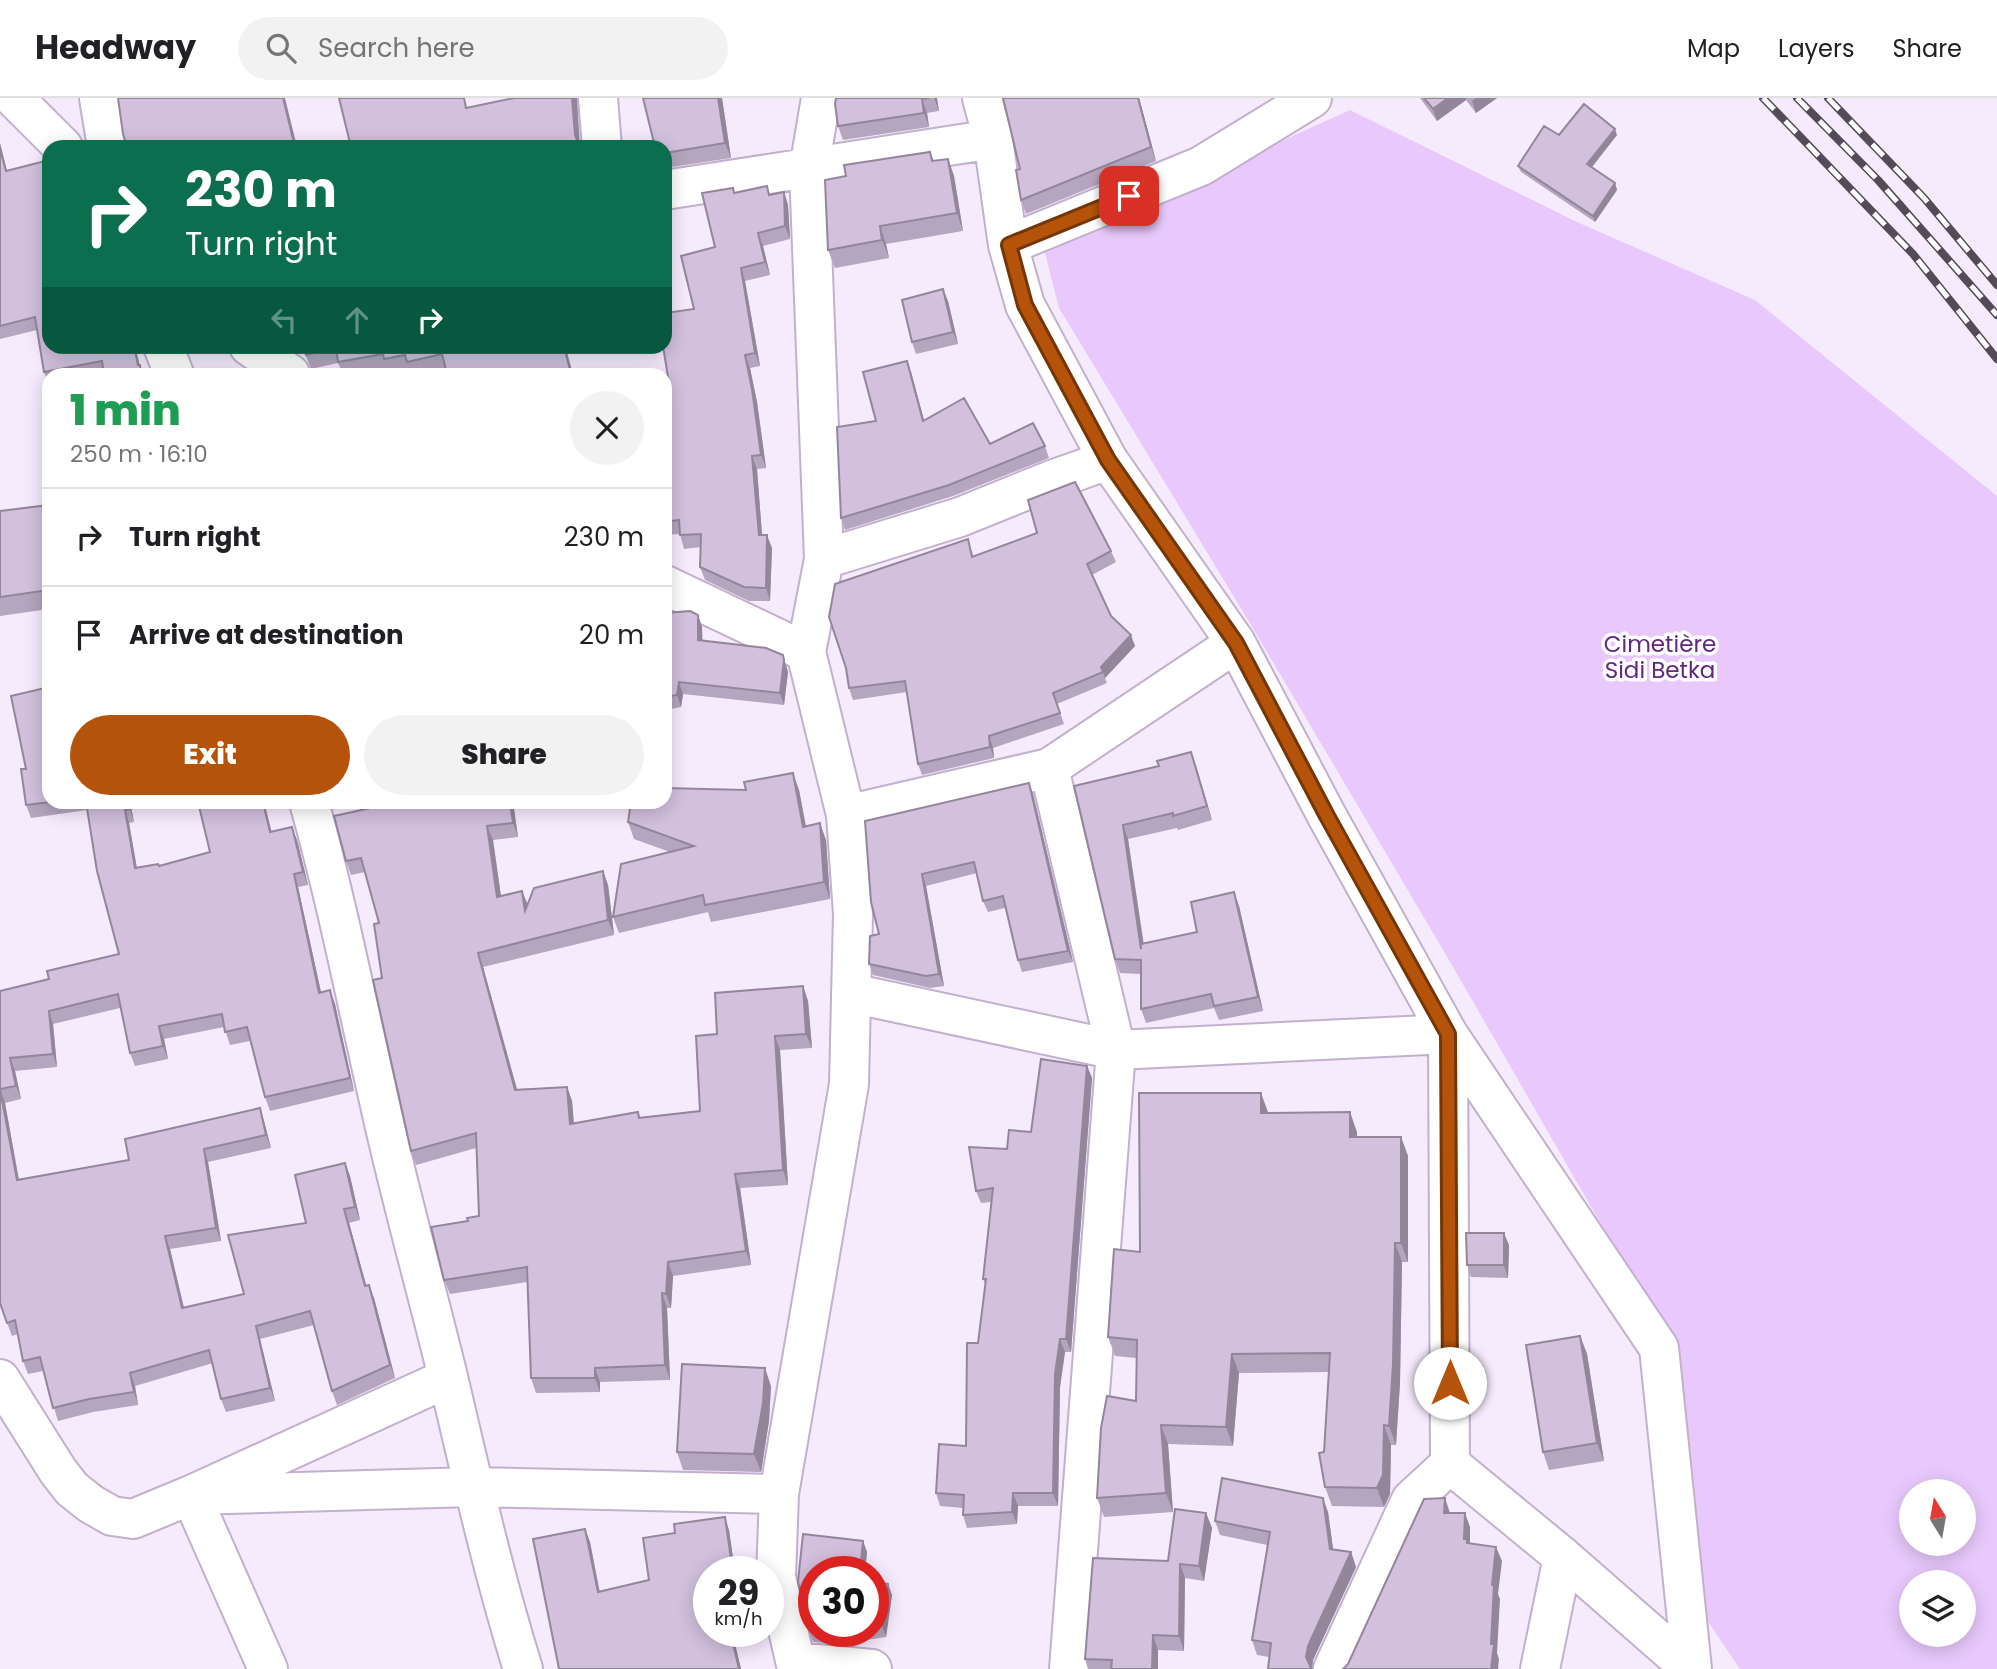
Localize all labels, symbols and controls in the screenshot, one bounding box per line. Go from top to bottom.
search box [238,17,728,80]
text: Headway [35,24,196,71]
icon: search [262,29,300,67]
text: Search here [318,30,475,66]
text: Map [1687,32,1740,65]
text: Layers [1778,32,1854,65]
text: Share [1892,32,1962,65]
text: 230 m [185,156,337,224]
pin [1099,166,1159,226]
icon: right [70,168,161,259]
icon: arrive [1110,177,1148,215]
text: Turn right [185,221,337,266]
icon: left [265,301,303,339]
icon: ahead [338,301,376,339]
icon: right [411,301,449,339]
text: 1 min [70,381,181,440]
button: close [570,391,644,465]
text: 250 m · 16:10 [70,438,208,470]
icon: right [70,518,108,556]
text: Turn right [129,519,261,555]
text: 230 m [564,519,644,555]
icon: arrive [70,616,108,654]
text: Arrive at destination [129,617,404,653]
text: 20 m [579,617,644,653]
park label: Cimetière Sidi Betka [1604,628,1716,686]
button: Exit [70,715,350,795]
button: Share [364,715,644,795]
position arrow [1413,1346,1487,1420]
north arrow [1899,1479,1976,1556]
map controls [1899,1479,1976,1647]
speed limit sign: 30 [798,1556,889,1647]
text: 29 [718,1568,759,1617]
button: layers [1899,1570,1976,1647]
text: km/h [715,1606,762,1631]

